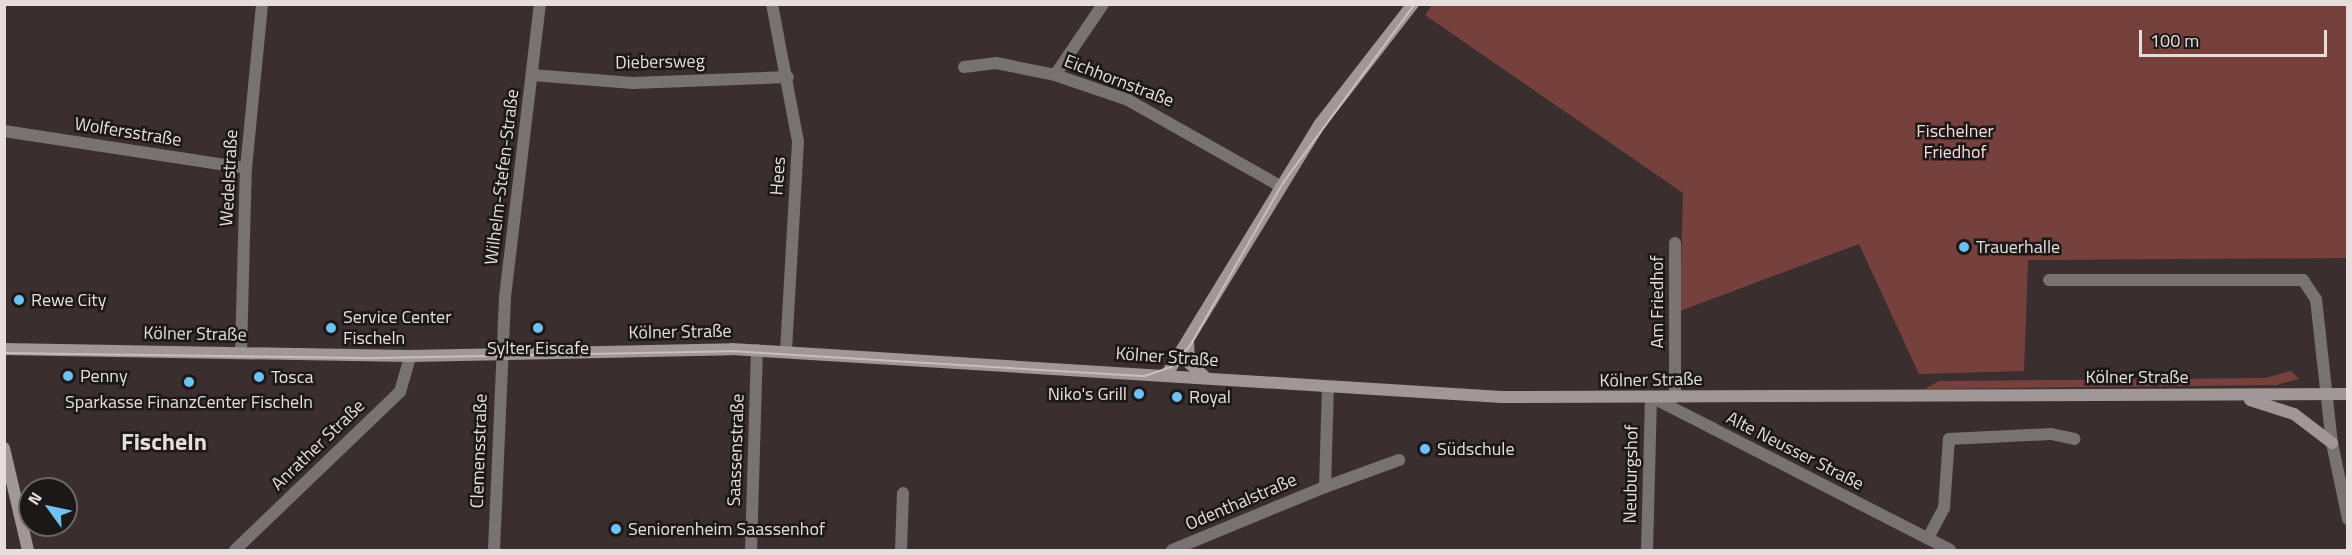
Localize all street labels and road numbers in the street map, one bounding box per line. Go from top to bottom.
street label: Diebersweg [615,50,705,74]
street label: Eichhornstraße [1061,50,1177,112]
street label: Wilhelm-Stefen-Straße [480,88,524,266]
street label: Wolfersstraße [73,113,183,151]
street label: Wedelstraße [216,129,242,227]
street label: Hees [766,156,790,196]
street label: Am Friedhof [1646,256,1668,348]
street label: Kölner Straße [628,320,732,344]
street label: Kölner Straße [143,322,247,346]
street label: Kölner Straße [1115,343,1219,371]
street label: Kölner Straße [2085,366,2189,388]
street label: Kölner Straße [1599,368,1703,392]
street label: Clemensstraße [466,393,492,509]
street label: Saassenstraße [723,393,749,507]
street label: Anrather Straße [267,395,369,495]
street label: Alte Neusser Straße [1723,407,1867,495]
street label: Neuburgshof [1619,425,1643,523]
street label: Odenthalstraße [1182,469,1300,535]

